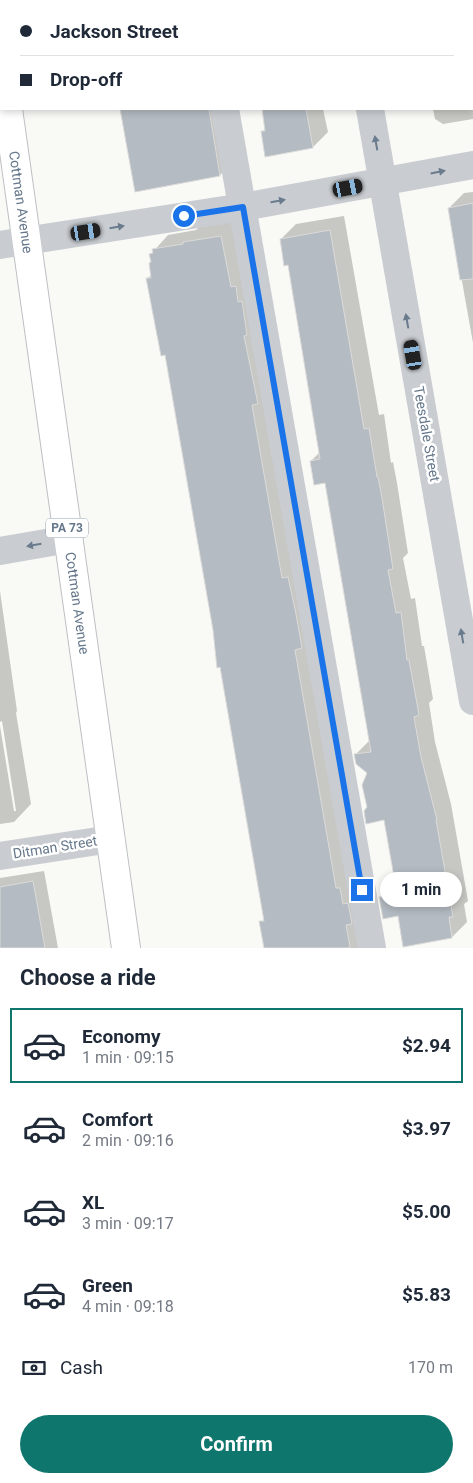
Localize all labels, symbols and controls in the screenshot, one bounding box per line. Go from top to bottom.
text: Jackson Street [50,20,179,43]
text: Drop-off [50,68,122,91]
one-way arrow [372,135,380,151]
street label: Cottman Avenue [6,150,36,254]
one-way arrow [430,167,446,175]
car [331,178,364,198]
one-way arrow [270,196,286,204]
route start [173,205,195,227]
car [70,222,101,242]
one-way arrow [110,222,126,230]
one-way arrow [403,312,411,328]
car [403,339,422,371]
street label: Teesdale Street [411,385,443,483]
road number: PA 73 [46,518,88,538]
one-way arrow [26,541,42,549]
street label: Cottman Avenue [62,551,93,655]
one-way arrow [457,627,465,643]
street label: Ditman Street [12,832,99,862]
callout: 1 min [380,872,462,908]
route end [351,879,373,901]
text: 1 min [401,880,441,899]
text: Choose a ride [20,965,156,990]
icon: car [22,1023,67,1068]
text: Economy [82,1025,161,1048]
text: $2.94 [402,1034,451,1057]
text: 1 min · 09:15 [82,1048,174,1067]
icon: car [22,1106,67,1151]
text: Comfort [82,1108,153,1131]
text: $3.97 [402,1117,451,1140]
text: 2 min · 09:16 [82,1131,174,1150]
icon: car [22,1189,67,1234]
text: XL [82,1191,104,1214]
text: $5.00 [402,1200,451,1223]
text: 3 min · 09:17 [82,1214,174,1233]
icon: car [22,1272,67,1317]
text: Green [82,1274,133,1297]
text: $5.83 [402,1283,451,1306]
text: 4 min · 09:18 [82,1297,174,1316]
icon: cash [20,1354,48,1382]
text: Cash [60,1356,103,1379]
text: 170 m [408,1358,453,1377]
button: Confirm [20,1415,453,1473]

